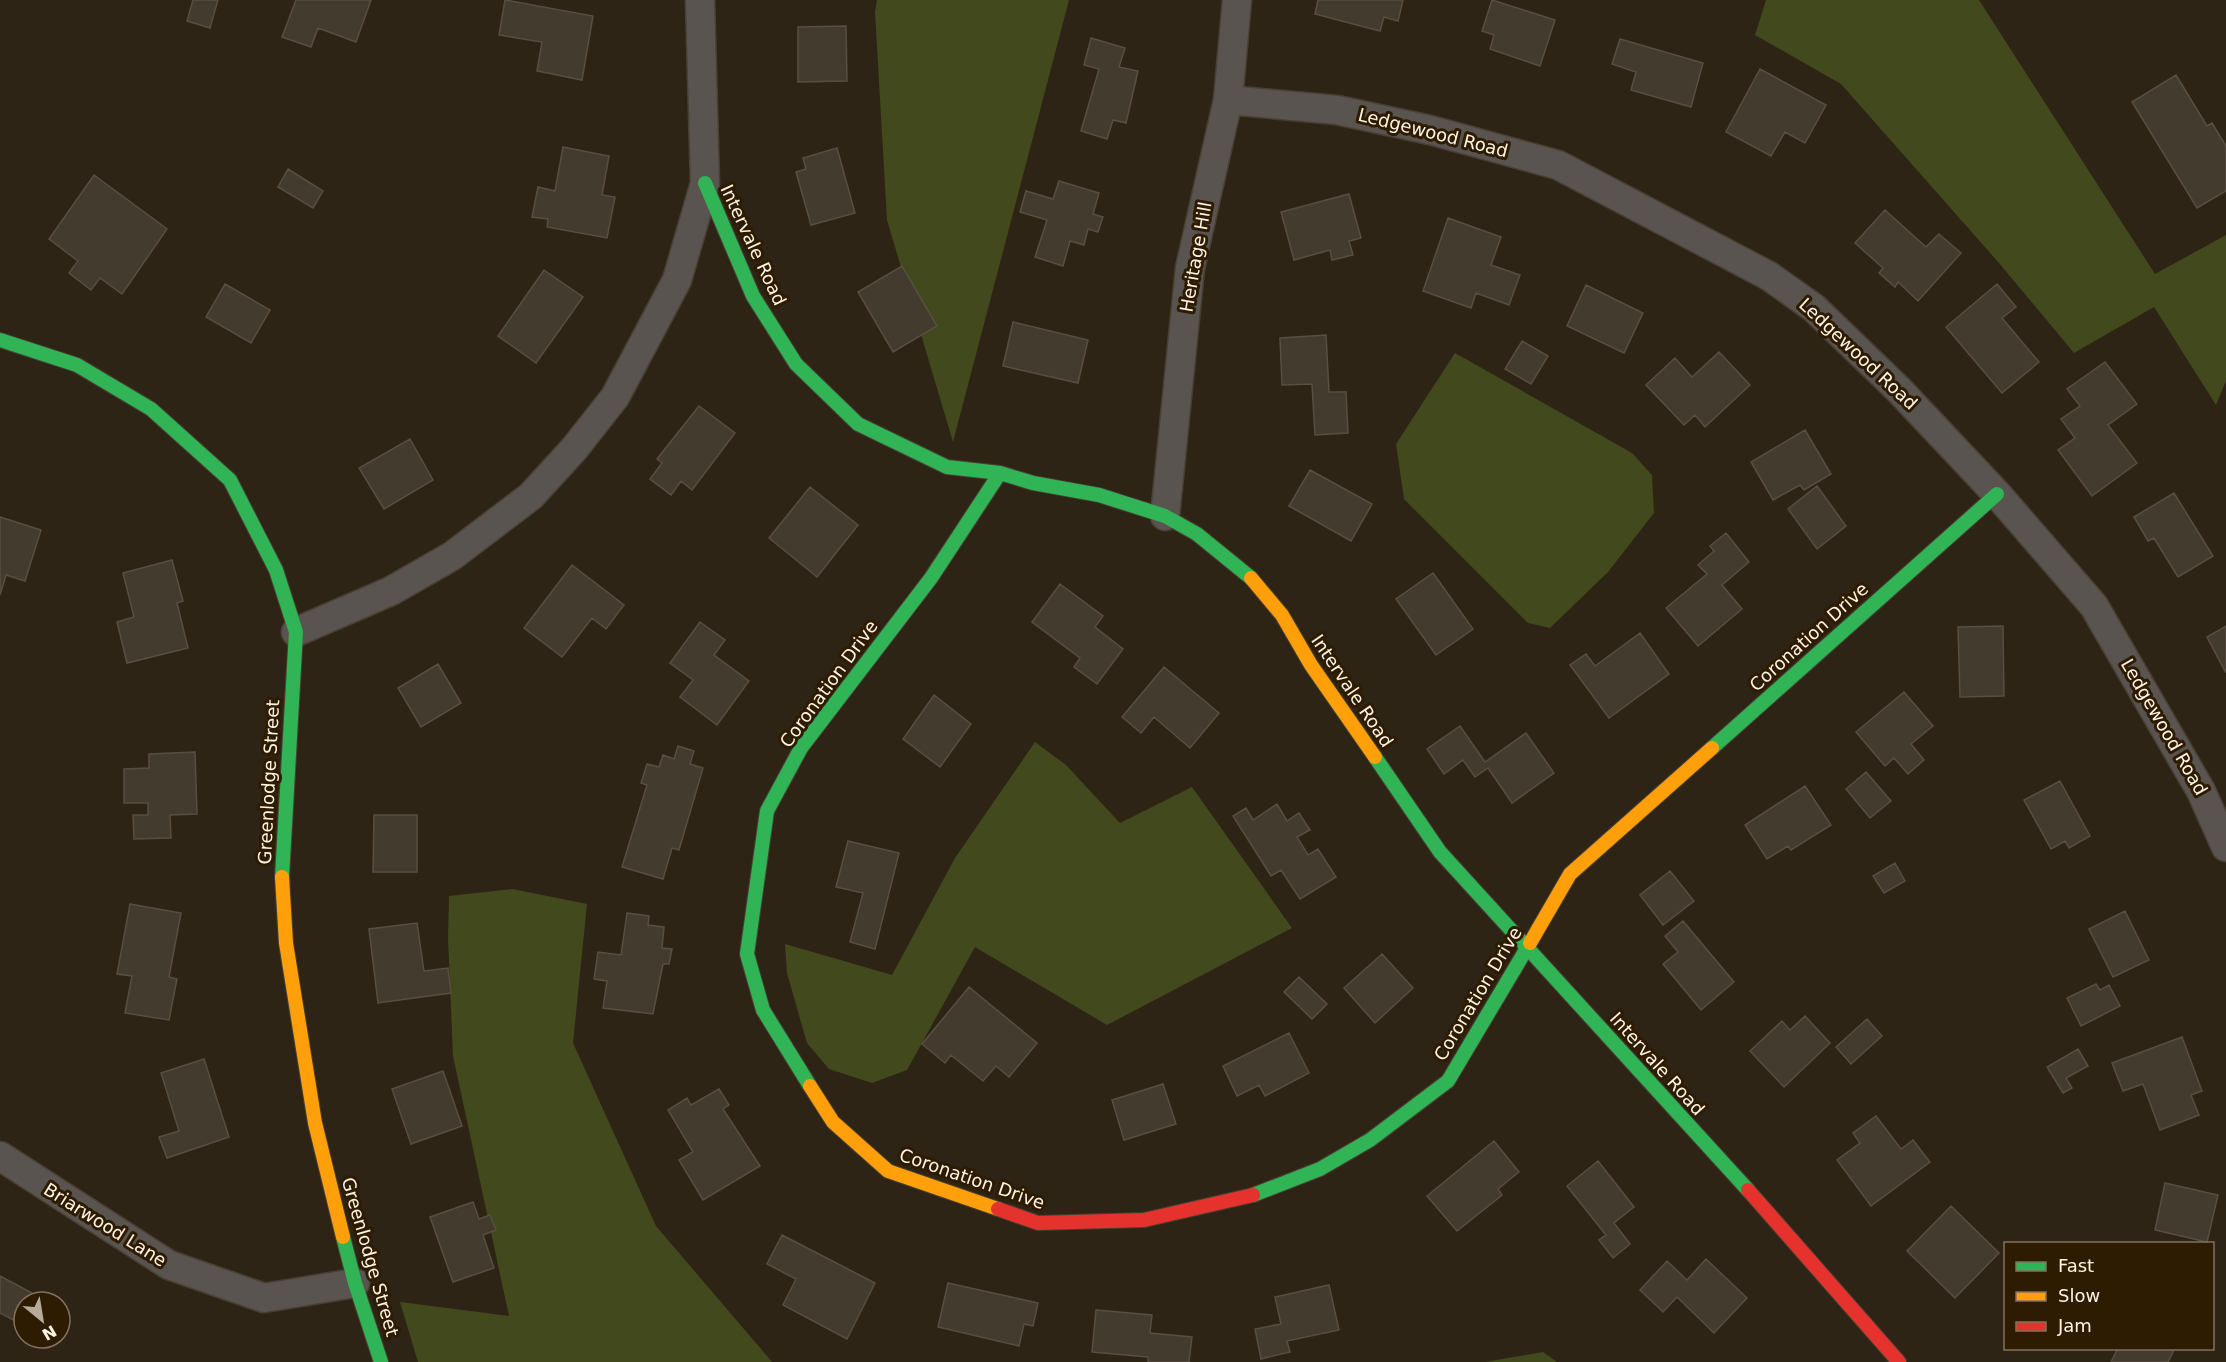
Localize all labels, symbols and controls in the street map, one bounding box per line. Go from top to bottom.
street label: Ledgewood Road [1356,104,1510,161]
street label: Intervale Road [716,181,791,309]
street label: Heritage Hill [1175,200,1216,314]
street label: Ledgewood Road [1795,294,1922,414]
street label: Coronation Drive [1745,578,1872,695]
street label: Coronation Drive [775,616,882,751]
street label: Intervale Road [1307,631,1398,751]
street label: Ledgewood Road [2117,655,2212,799]
street label: Greenlodge Street [254,699,283,865]
street label: Coronation Drive [1429,923,1526,1064]
street label: Intervale Road [1606,1008,1709,1119]
street label: Coronation Drive [897,1144,1048,1213]
street label: Greenlodge Street [338,1175,403,1339]
street label: Briarwood Lane [40,1178,170,1271]
legend [2004,1242,2214,1350]
text: Fast [2058,1255,2094,1276]
text: Slow [2058,1285,2100,1306]
north arrow [12,1290,72,1350]
text: Jam [2057,1315,2092,1336]
text: N [39,1321,60,1344]

